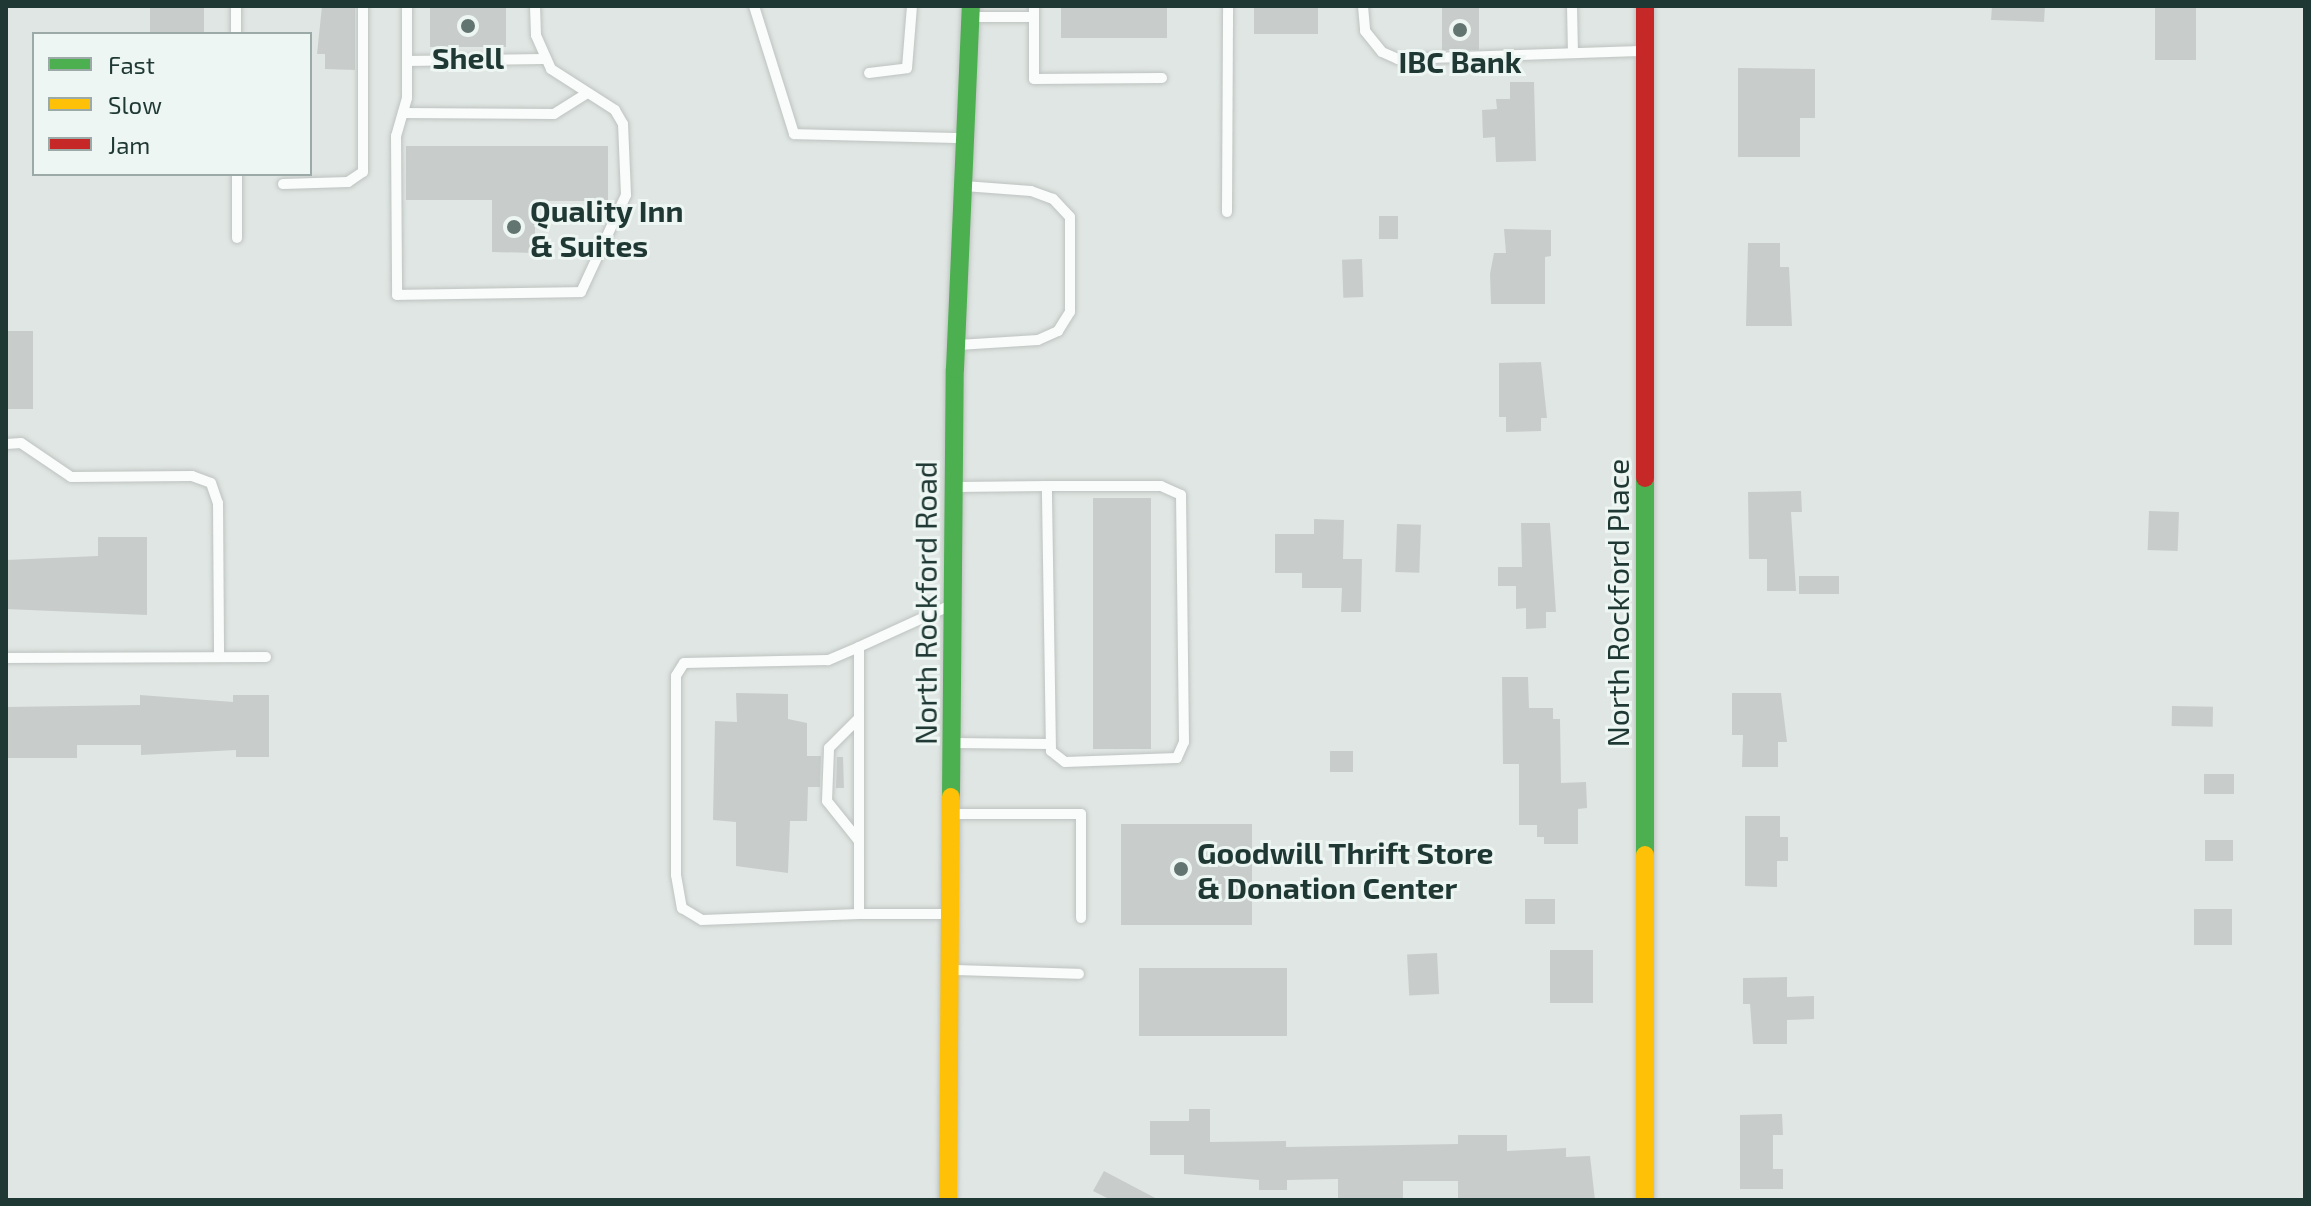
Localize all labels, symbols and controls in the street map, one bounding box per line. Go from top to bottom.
marker: Shell [459,17,477,35]
marker: IBC Bank [1451,21,1469,39]
legend [32,32,312,176]
place label: Shell [432,39,504,75]
place label: IBC Bank [1398,43,1522,79]
text: Fast [108,50,155,79]
text: Slow [108,90,162,119]
text: Jam [108,130,150,159]
place label: Quality Inn & Suites [530,192,684,262]
marker: Quality Inn & Suites [505,218,523,236]
street label: North Rockford Place [1599,459,1635,747]
street label: North Rockford Road [907,461,943,745]
place label: Goodwill Thrift Store & Donation Center [1197,834,1495,904]
marker: Goodwill Thrift Store & Donation Center [1172,860,1190,878]

